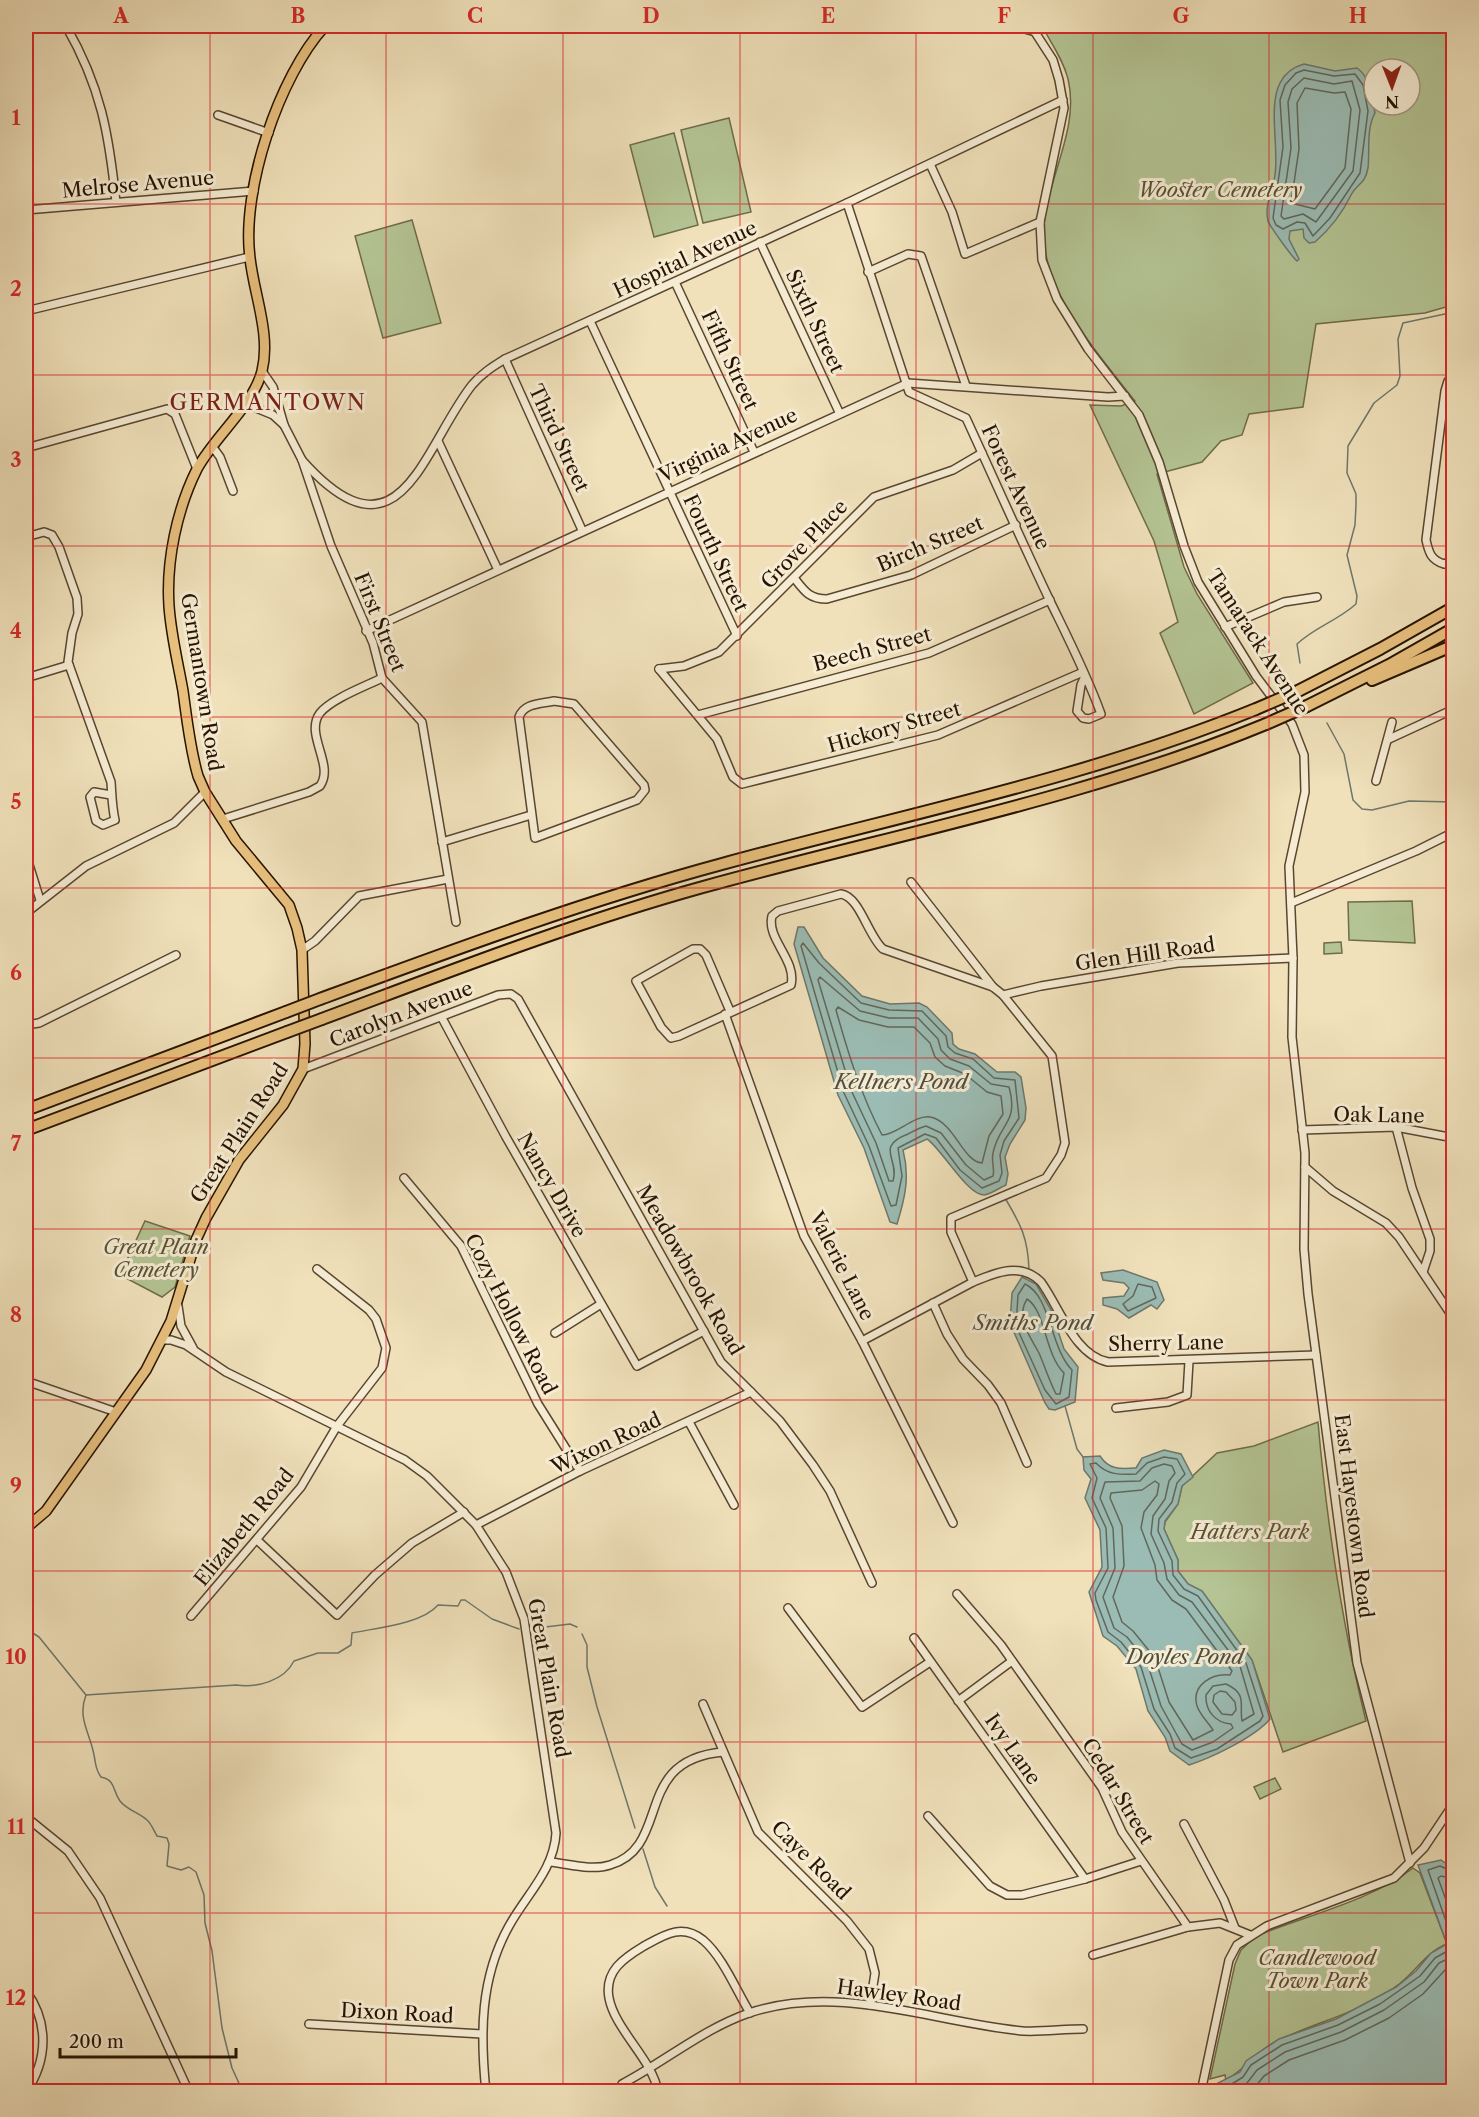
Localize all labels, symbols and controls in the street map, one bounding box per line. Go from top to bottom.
text: A [112,4,129,28]
text: B [291,4,306,28]
text: C [467,4,483,28]
text: D [642,4,660,28]
text: E [821,4,835,28]
text: F [997,4,1011,28]
text: G [1173,4,1190,28]
text: H [1349,4,1367,28]
north arrow [1362,57,1422,117]
text: N [1385,92,1399,112]
text: 1 [12,106,21,130]
street label: Melrose Avenue [61,165,215,203]
park label: Wooster Cemetery [1138,178,1302,202]
street label: Hospital Avenue [610,215,760,303]
street label: Sixth Street [781,265,849,377]
text: 2 [10,277,22,301]
street label: Fifth Street [696,306,764,414]
street label: Third Street [524,380,594,496]
district label: GERMANTOWN [170,389,366,416]
street label: Virginia Avenue [654,402,801,488]
street label: Forest Avenue [977,421,1055,553]
text: 3 [10,448,22,472]
street label: Fourth Street [678,490,754,616]
street label: Grove Place [756,495,852,593]
street label: Birch Street [873,511,987,577]
street label: Tamarack Avenue [1202,565,1314,719]
street label: First Street [349,569,411,675]
street label: Germantown Road [176,591,228,773]
text: 4 [10,619,22,643]
street label: Beech Street [810,622,934,676]
street label: Hickory Street [825,696,963,758]
text: 5 [10,790,22,814]
street label: Glen Hill Road [1074,932,1216,976]
text: 6 [10,961,22,985]
street label: Carolyn Avenue [326,976,476,1052]
street label: Great Plain Road [185,1059,293,1207]
water label: Kellners Pond [832,1069,970,1094]
street label: Oak Lane [1333,1102,1425,1128]
street label: Nancy Drive [512,1128,592,1242]
text: 7 [11,1132,22,1156]
street label: Meadowbrook Road [631,1181,749,1359]
street label: Valerie Lane [804,1207,880,1324]
street label: Cozy Hollow Road [460,1230,562,1398]
park label: Great Plain Cemetery [103,1235,209,1282]
text: 8 [10,1303,22,1327]
water label: Smiths Pond [971,1310,1095,1335]
street label: Sherry Lane [1108,1330,1224,1356]
street label: Wixon Road [546,1407,665,1479]
street label: East Hayestown Road [1330,1413,1378,1619]
street label: Elizabeth Road [189,1463,299,1591]
text: 9 [10,1474,22,1498]
park label: Hatters Park [1189,1520,1310,1544]
street label: Great Plain Road [523,1596,575,1760]
water label: Doyles Pond [1124,1644,1246,1669]
text: 10 [5,1645,27,1669]
street label: Ivy Lane [980,1709,1046,1789]
street label: Cedar Street [1077,1734,1159,1848]
text: 11 [7,1815,25,1839]
street label: Caye Road [766,1815,856,1905]
park label: Candlewood Town Park [1258,1946,1378,1993]
street label: Hawley Road [835,1974,963,2016]
text: 12 [6,1986,26,2010]
street label: Dixon Road [340,1998,454,2028]
scale bar [60,2021,236,2059]
text: 200 m [69,2031,124,2053]

